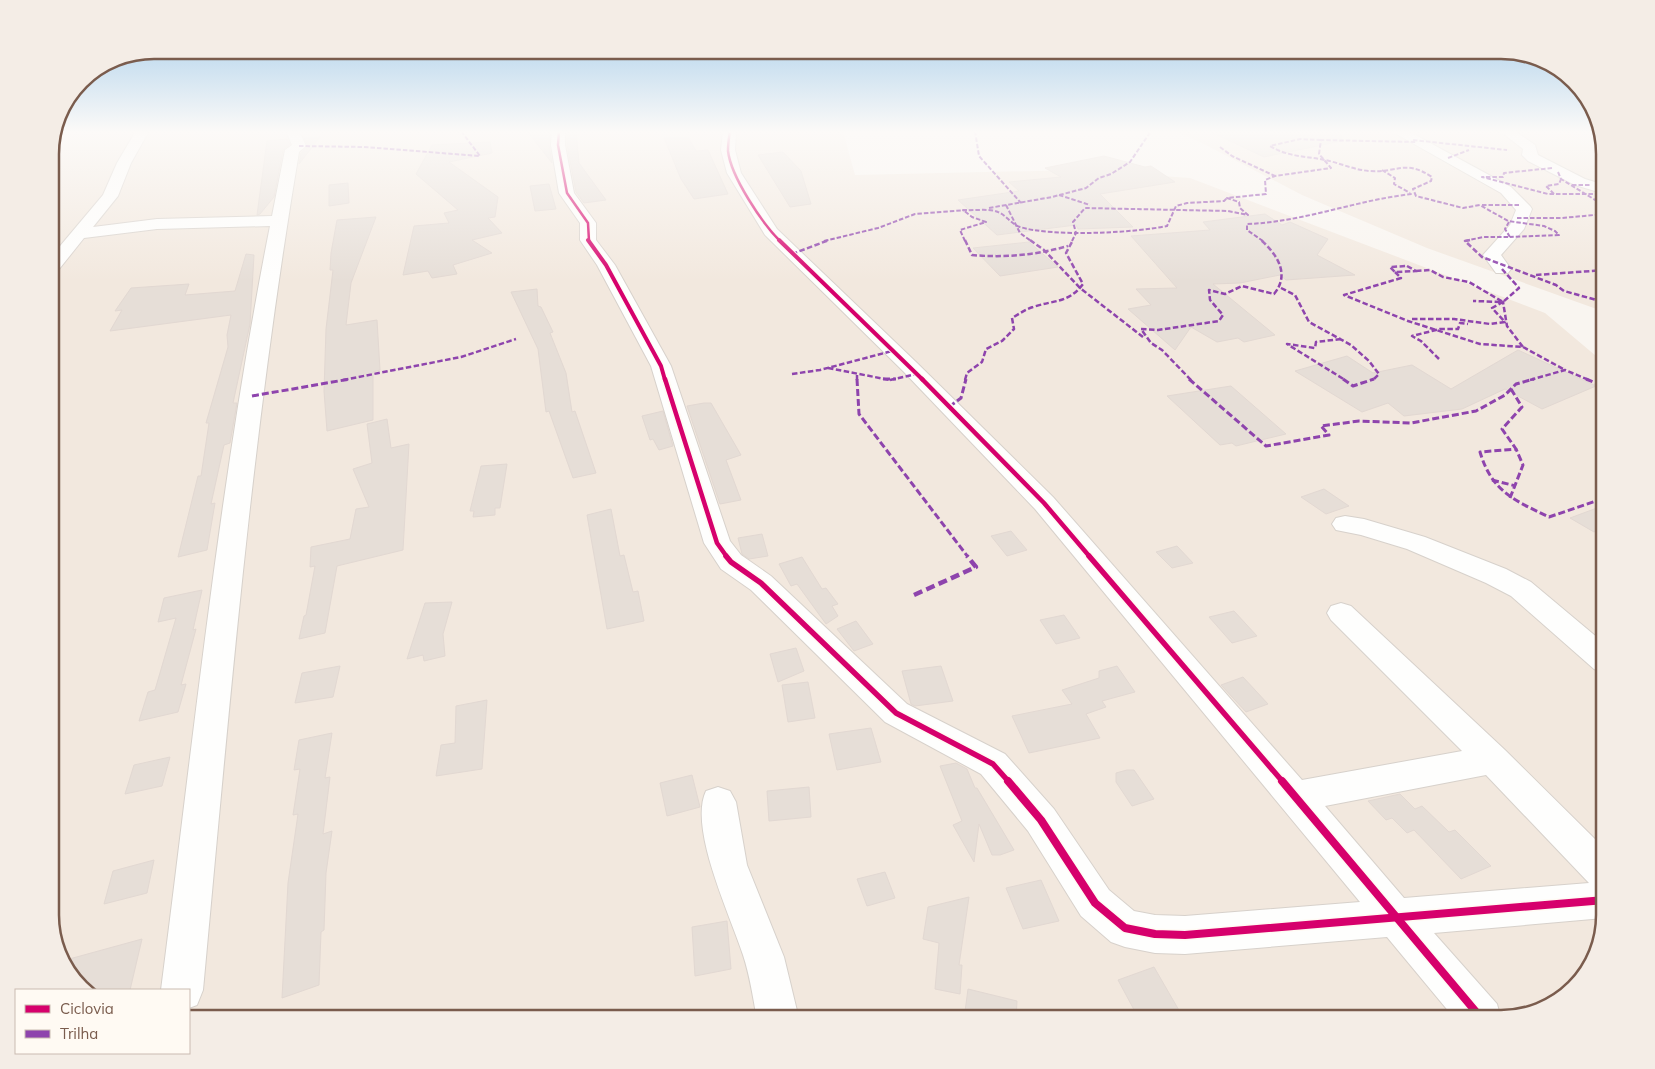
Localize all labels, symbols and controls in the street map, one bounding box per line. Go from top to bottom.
legend [15,989,190,1054]
text: Ciclovia [60,999,114,1018]
text: Trilha [60,1024,98,1043]

